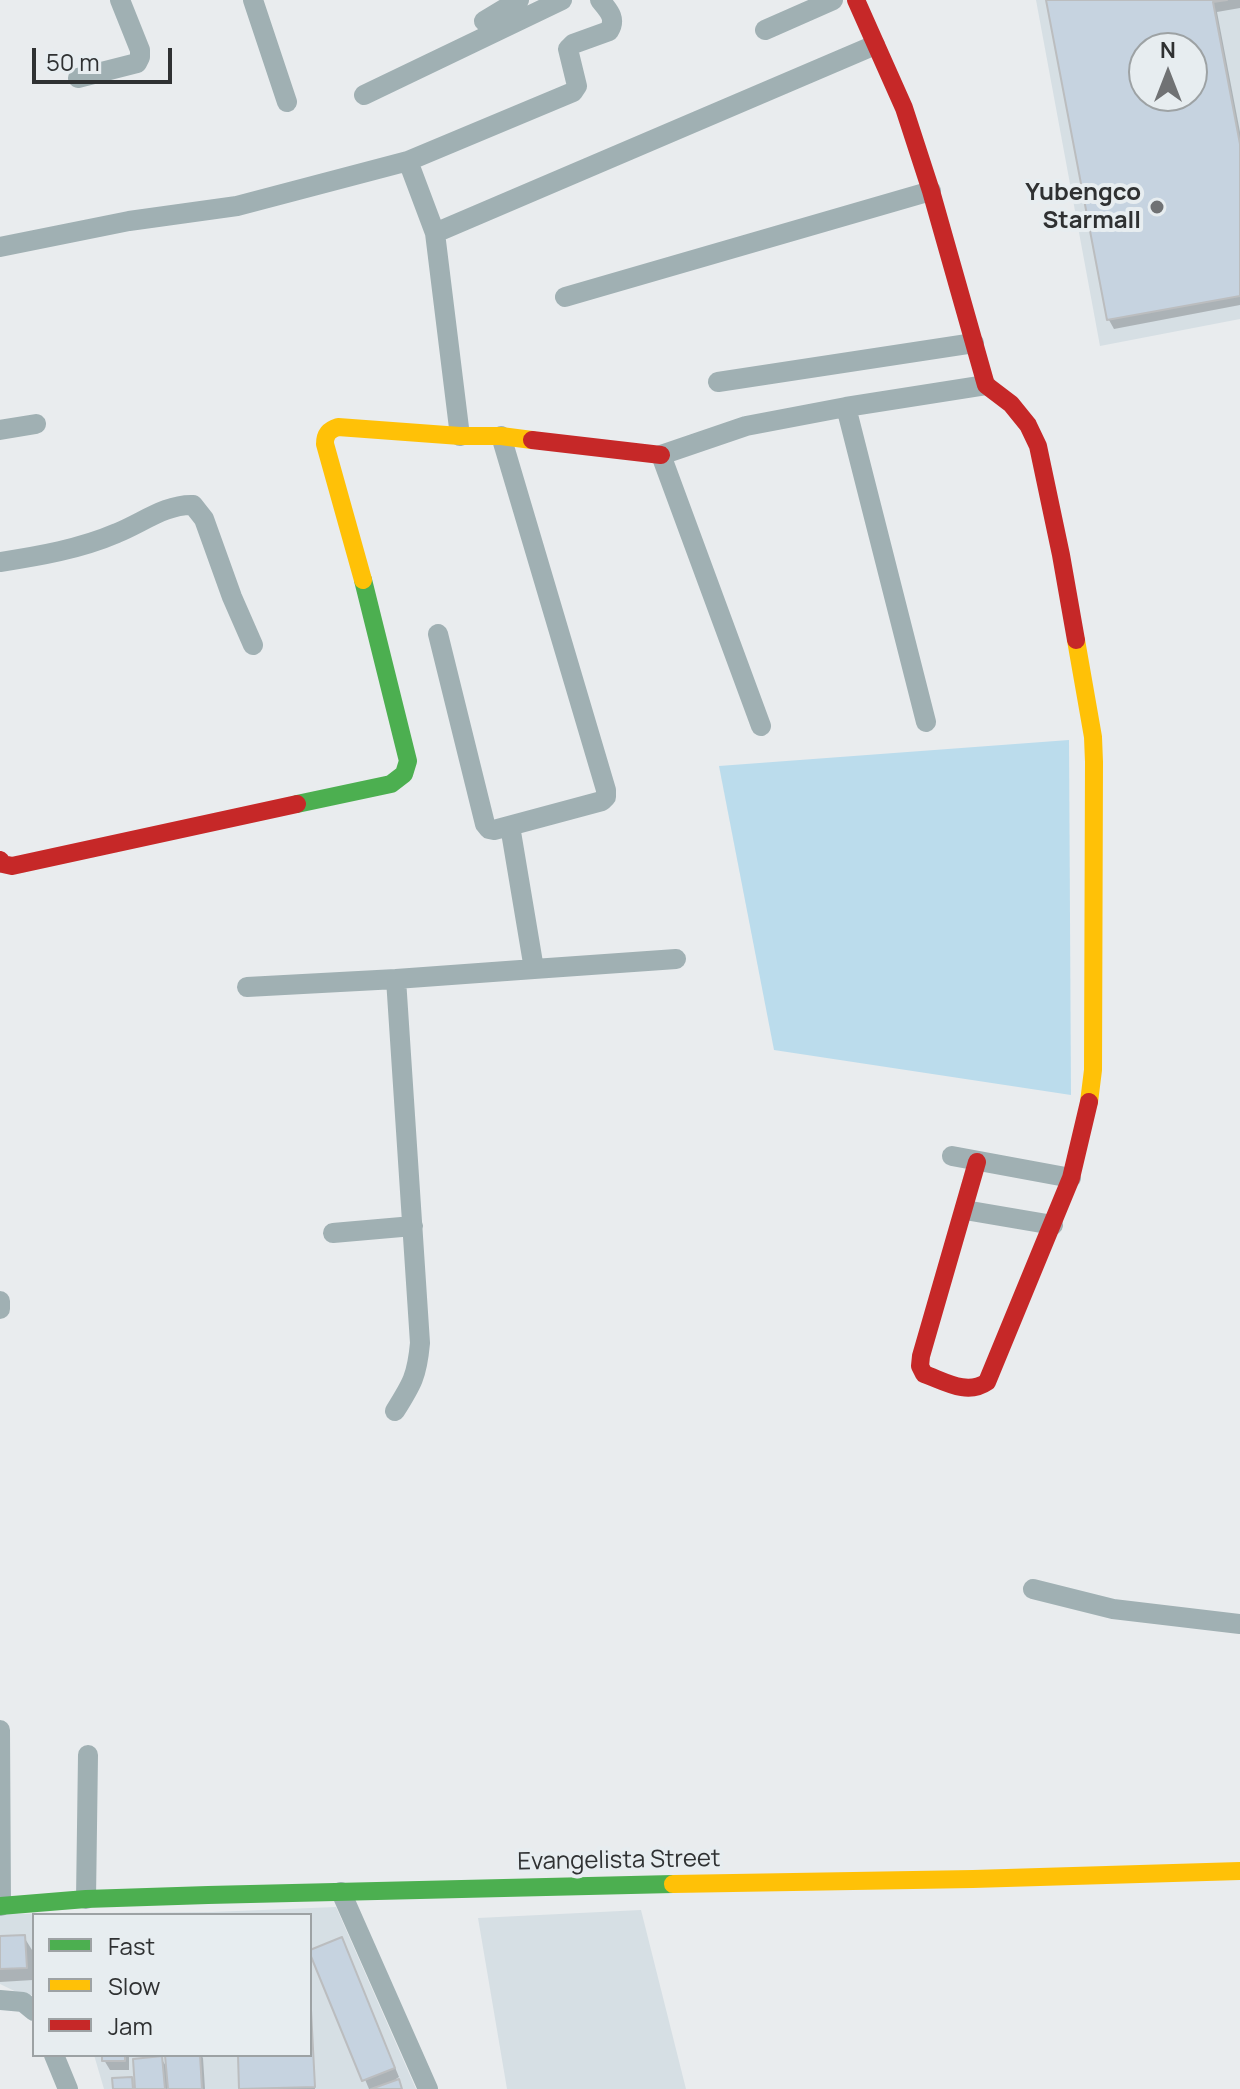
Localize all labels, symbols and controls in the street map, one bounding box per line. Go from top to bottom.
scale bar [36,32,176,82]
north arrow [1128,32,1208,112]
text: N [1160,35,1176,65]
text: 50 m [46,45,100,78]
place label: Yubengco Starmall [1025,179,1141,235]
marker: Yubengco Starmall [1148,198,1166,216]
street label: Evangelista Street [517,1845,721,1877]
legend [32,1913,312,2057]
text: Fast [108,1929,155,1962]
text: Slow [108,1969,161,2002]
text: Jam [108,2009,153,2042]

